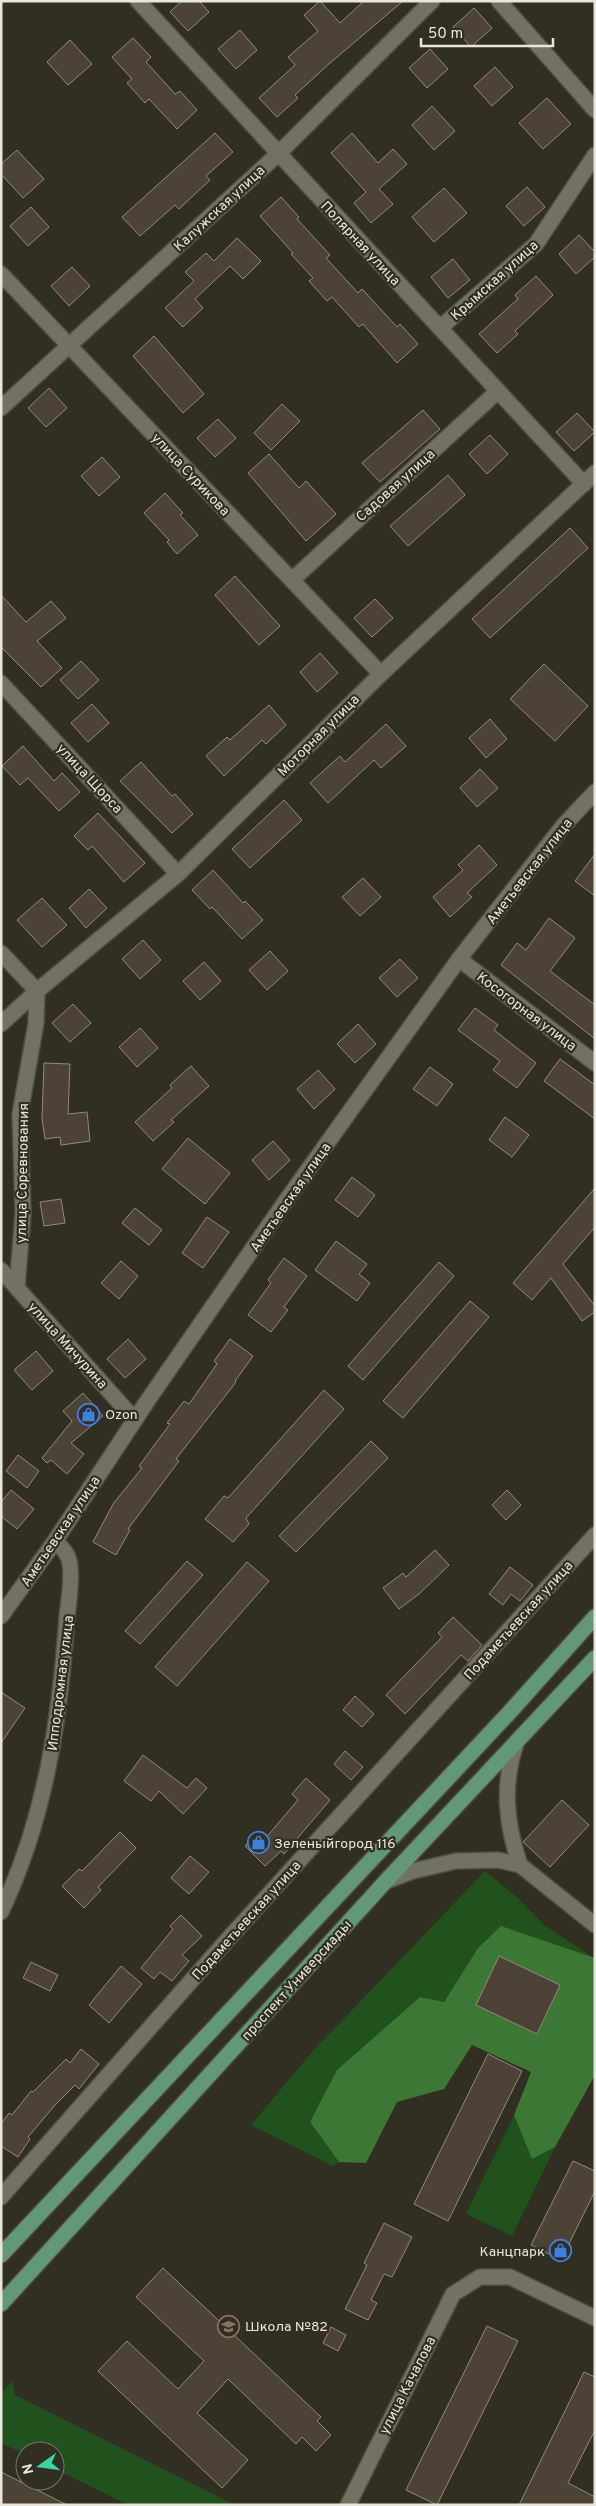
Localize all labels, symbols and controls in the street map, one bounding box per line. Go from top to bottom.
scale bar [421,15,554,47]
text: 50 m [428,25,463,44]
street label: Калужская улица [171,162,269,256]
street label: Полярная улица [316,198,403,290]
street label: Крымская улица [448,237,542,325]
street label: улица Сурикова [147,430,233,520]
street label: Садовая улица [353,446,439,526]
street label: Моторная улица [275,692,363,780]
street label: улица Щорса [52,741,126,817]
street label: Аметьевская улица [484,816,577,928]
street label: Косогорная улица [473,969,579,1055]
street label: улица Соревнования [14,1103,33,1243]
street label: Аметьевская улица [247,1140,335,1256]
street label: улица Мичурина [24,1299,110,1393]
shop icon: Ozon [77,1402,101,1426]
place label: Ozon [105,1407,138,1424]
street label: Аметьевская улица [18,1473,105,1590]
street label: Подаметьевская улица [461,1558,577,1684]
street label: Ипподромная улица [45,1615,78,1752]
shop icon: Зеленыйгород 116 [246,1831,270,1855]
place label: Зеленыйгород 116 [274,1836,396,1853]
street label: Подаметьевская улица [189,1858,305,1984]
street label: проспект Универсиады [238,1917,356,2045]
shop icon: Канцпарк [549,2239,573,2263]
place label: Канцпарк [480,2244,545,2261]
school or university icon: Школа №82 [217,2314,241,2338]
place label: Школа №82 [245,2319,328,2336]
street label: улица Качалова [376,2334,440,2437]
north arrow [15,2441,65,2491]
text: N [19,2462,38,2476]

